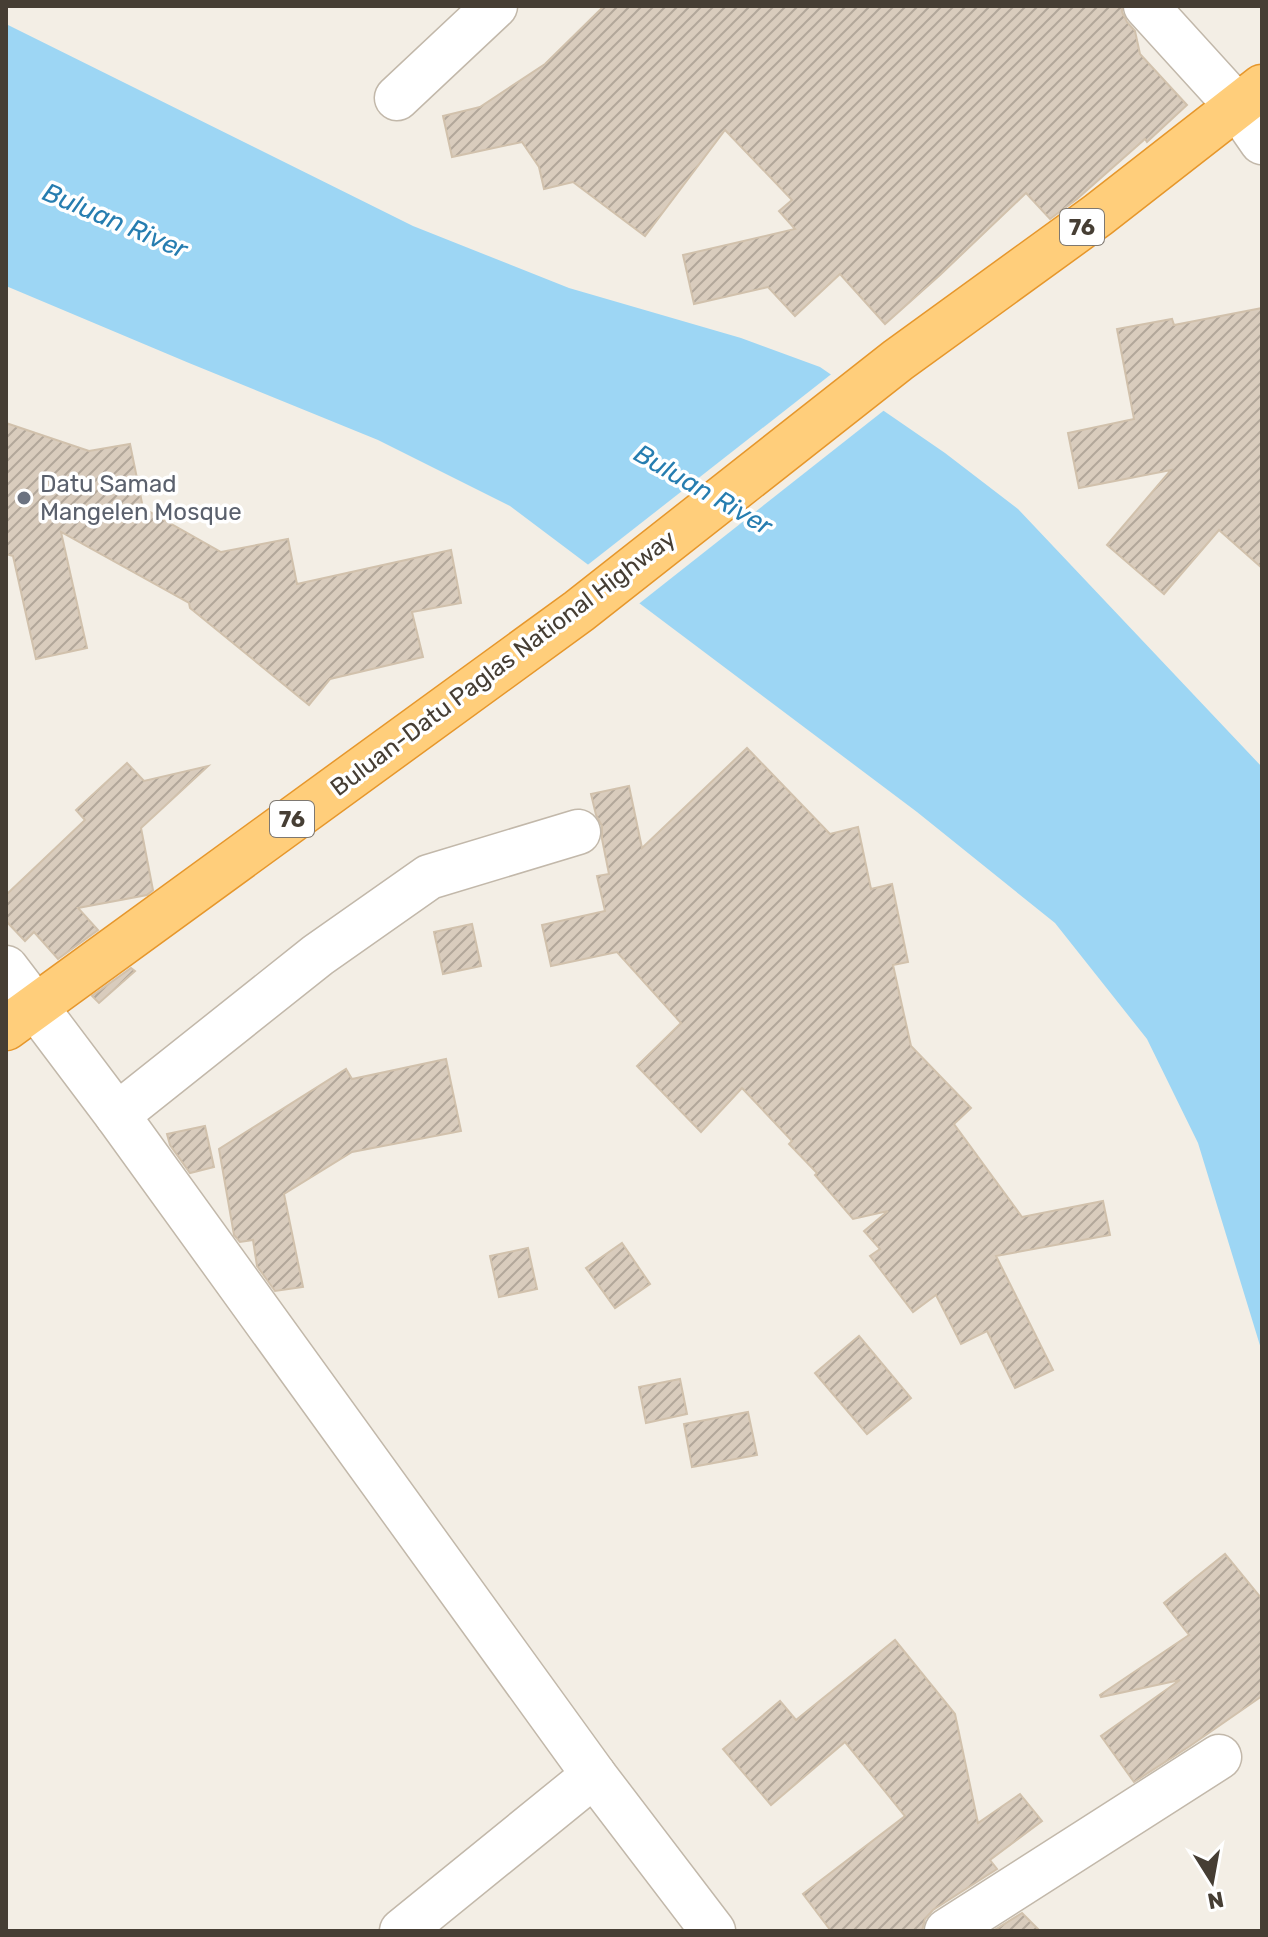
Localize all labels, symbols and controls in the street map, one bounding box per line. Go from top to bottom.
water label: Buluan River [38,177,193,266]
road number: 76 [1060,209,1104,245]
water label: Buluan River [628,438,778,543]
place label: Datu Samad Mangelen Mosque [40,470,242,526]
marker: Datu Samad Mangelen Mosque [15,489,33,507]
street label: Buluan-Datu Paglas National Highway [325,524,681,802]
road number: 76 [270,801,314,837]
north arrow [1172,1841,1252,1921]
text: N [1205,1885,1226,1915]

